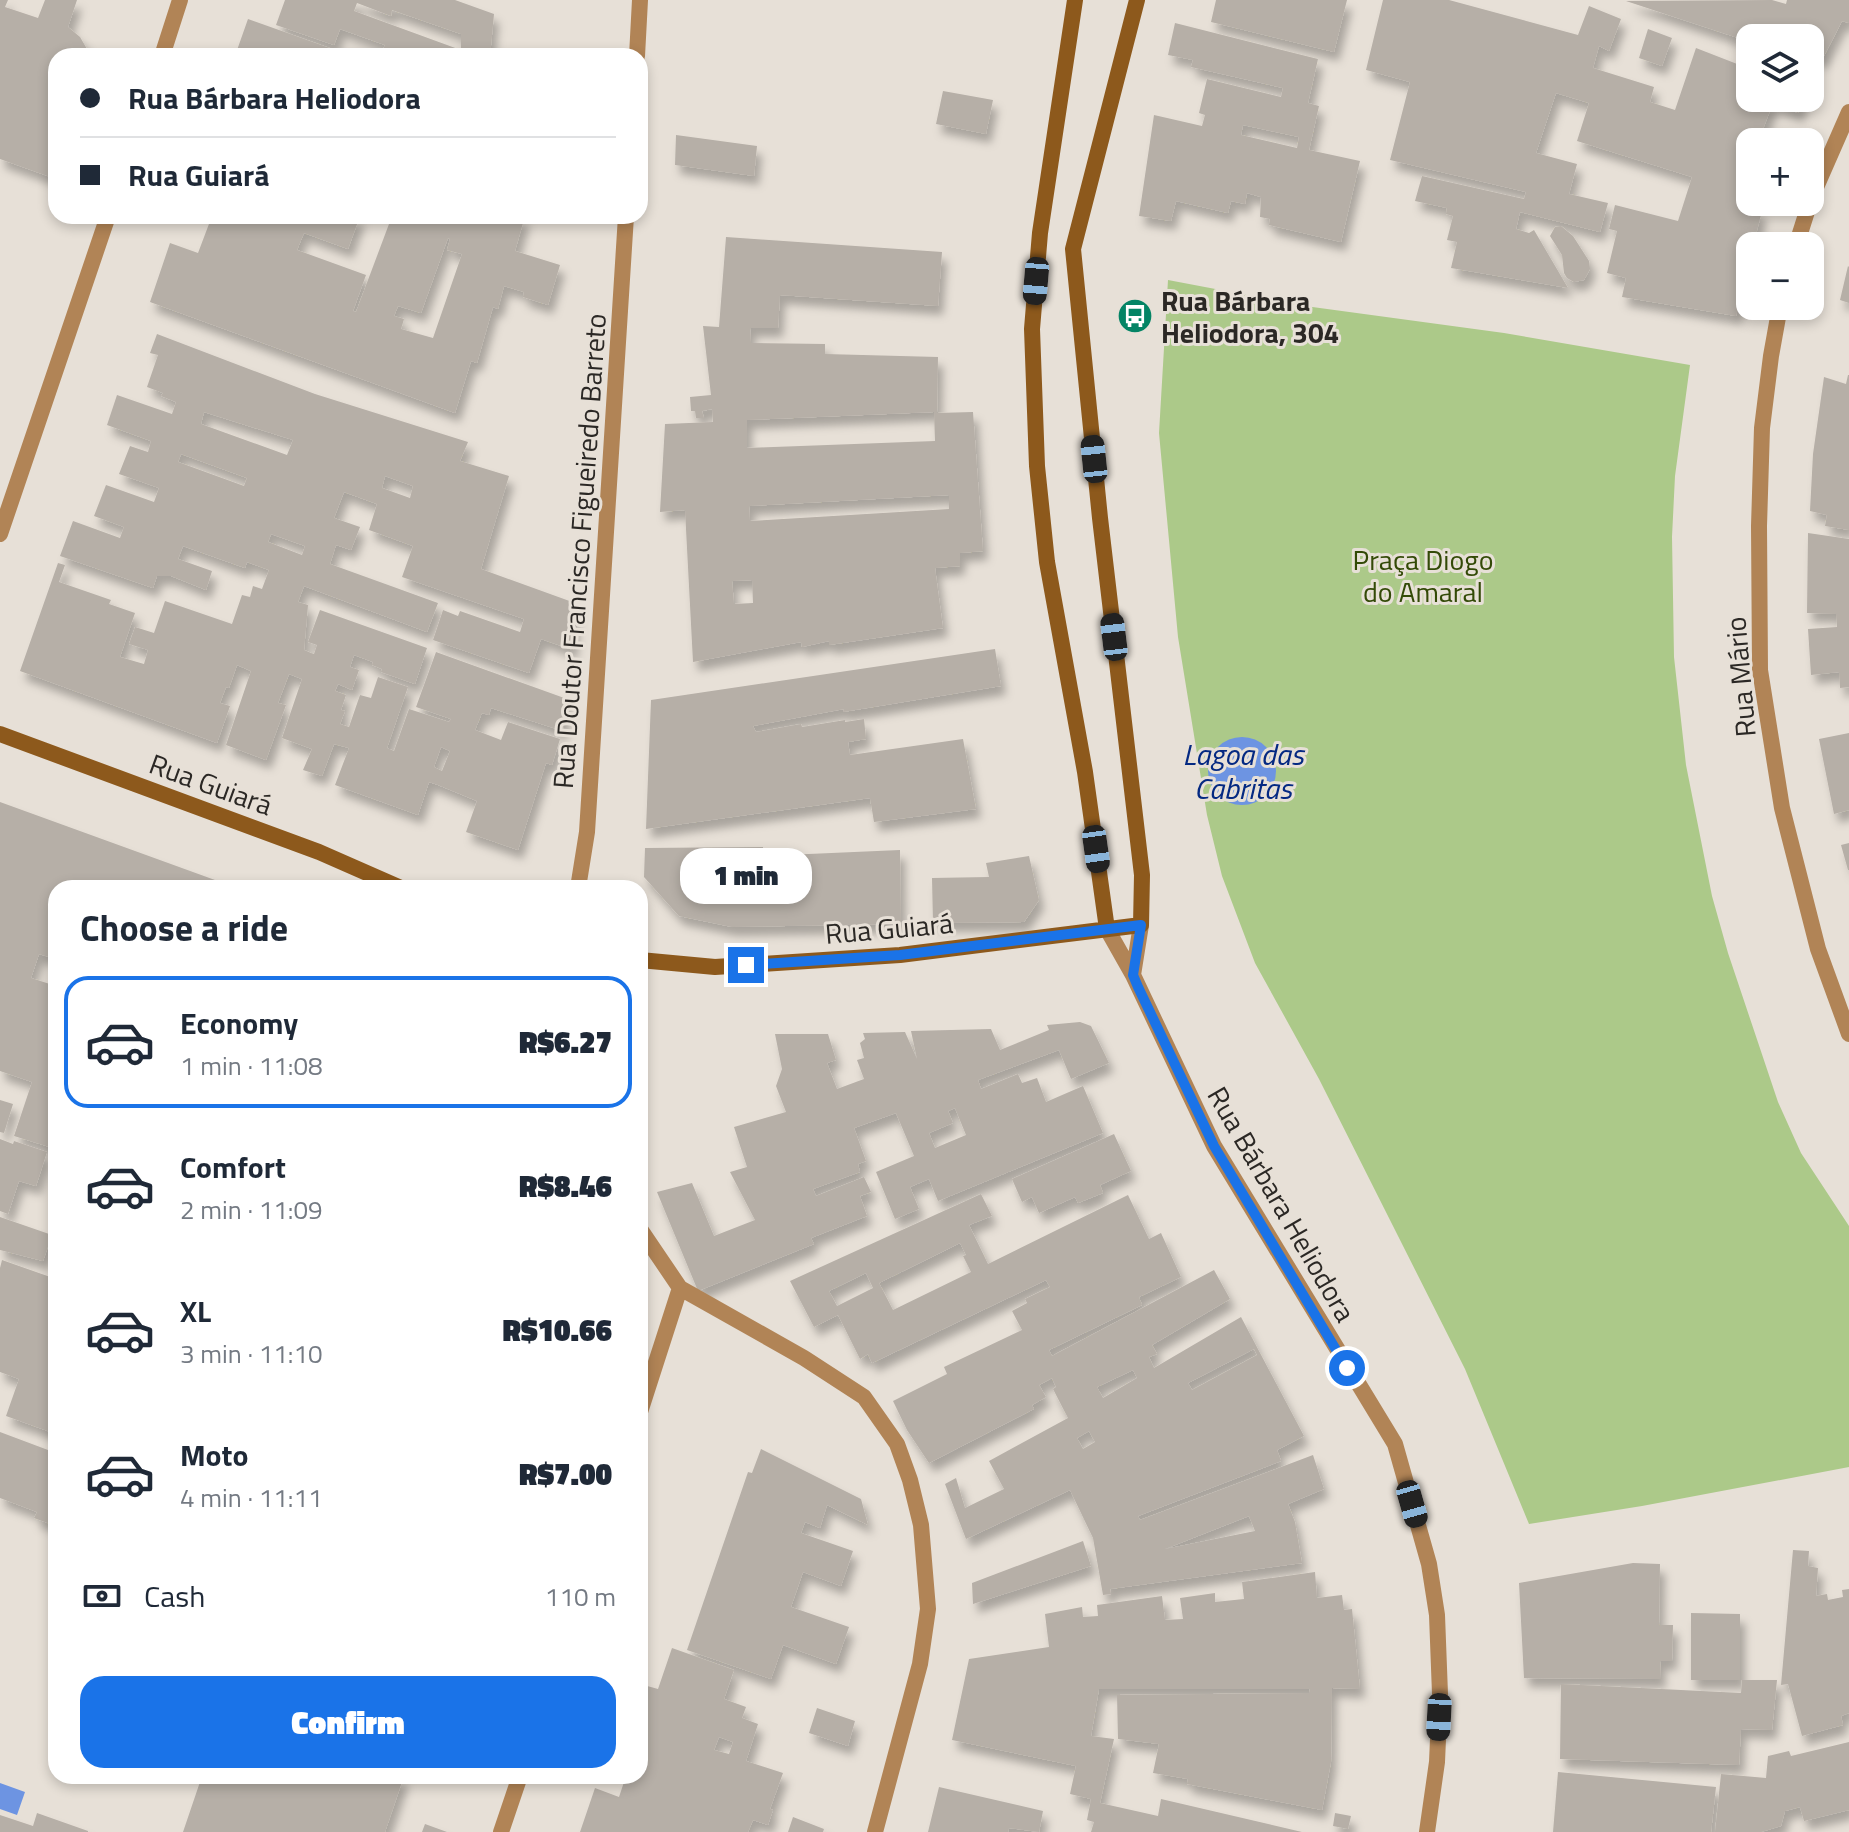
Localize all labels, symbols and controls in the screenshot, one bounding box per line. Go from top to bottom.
map controls [1736,24,1824,320]
button: layers [1736,24,1824,112]
text: Rua Bárbara Heliodora [128,75,421,121]
button: + [1736,128,1824,216]
text: Rua Guiará [128,152,270,198]
button: − [1736,232,1824,320]
car [1022,256,1050,306]
place label: Rua Bárbara Heliodora, 304 [1161,279,1339,354]
bus stop icon: Rua Bárbara Heliodora, 304 [1116,297,1154,335]
street label: Rua Doutor Francisco Figueiredo Barreto [541,312,617,790]
car [1080,434,1108,484]
park label: Praça Diogo do Amaral [1353,538,1493,613]
car [1099,612,1129,662]
street label: Rua Mário [1713,615,1767,739]
water label: Lagoa das Cabritas [1182,731,1306,811]
street label: Rua Guiará [143,742,279,826]
car [1081,824,1111,874]
callout: 1 min [680,849,812,905]
text: 1 min [714,856,778,895]
text: Choose a ride [80,900,288,955]
street label: Rua Guiará [823,901,955,955]
route end [728,947,764,983]
text: Economy [180,1000,298,1046]
icon: car [84,1006,156,1078]
text: R$6.27 [519,1019,612,1065]
text: 1 min · 11:08 [180,1046,323,1085]
street label: Rua Bárbara Heliodora [1197,1078,1367,1330]
text: Comfort [180,1144,286,1190]
icon: car [84,1150,156,1222]
text: R$8.46 [519,1163,612,1209]
text: 2 min · 11:09 [180,1190,323,1229]
text: XL [180,1288,211,1334]
icon: car [84,1294,156,1366]
text: R$10.66 [503,1307,612,1353]
text: 3 min · 11:10 [180,1334,323,1373]
route start [1329,1350,1365,1386]
text: Moto [180,1432,248,1478]
icon: car [84,1438,156,1510]
text: R$7.00 [519,1451,612,1497]
text: 4 min · 11:11 [180,1478,323,1517]
car [1394,1478,1430,1530]
text: Cash [144,1573,205,1619]
icon: cash [80,1574,124,1618]
text: 110 m [545,1577,616,1616]
button: Confirm [80,1676,616,1768]
car [1426,1692,1452,1742]

